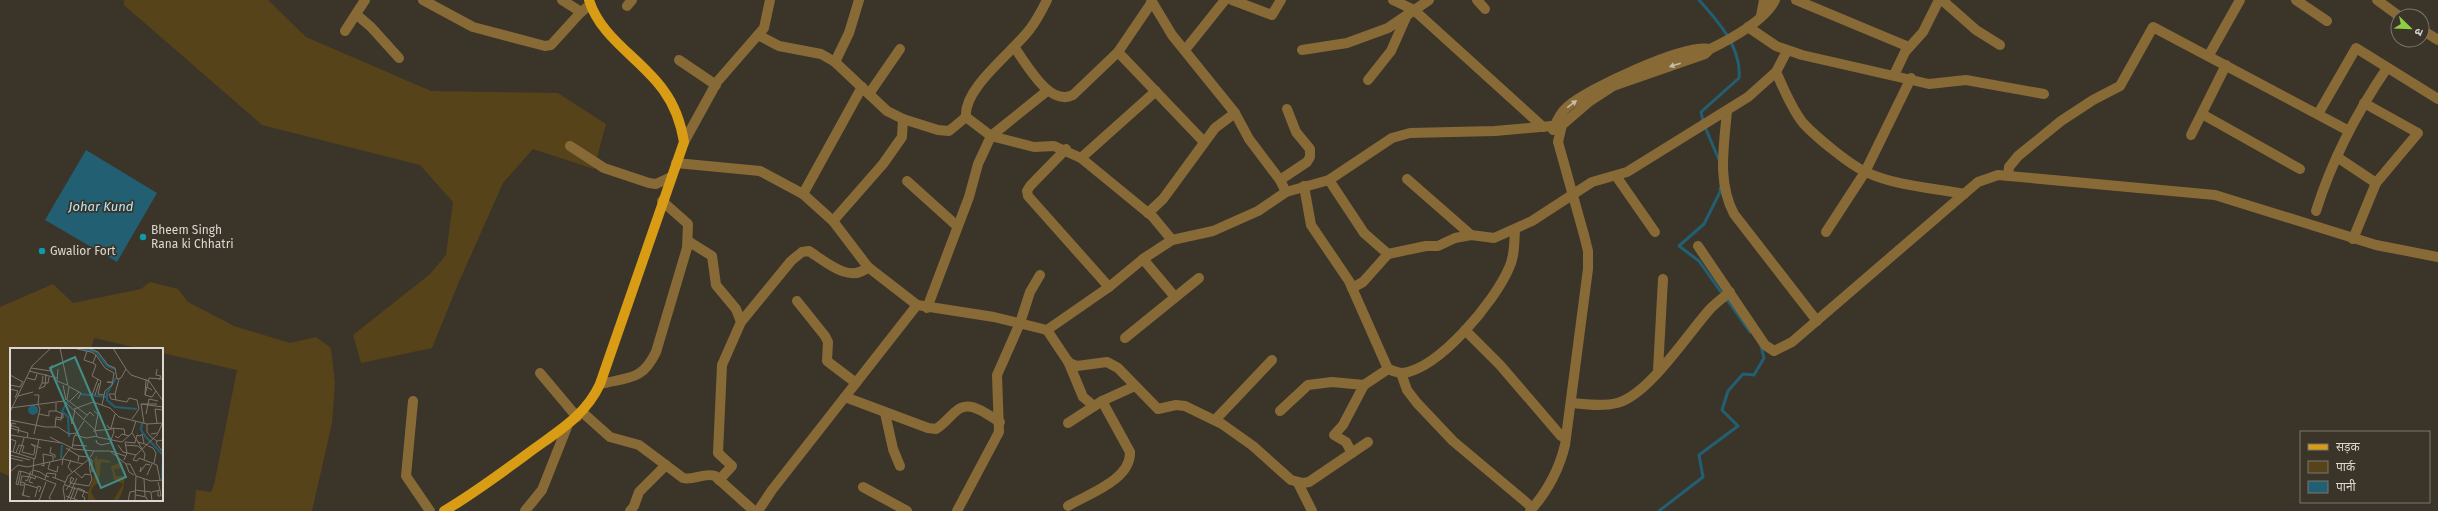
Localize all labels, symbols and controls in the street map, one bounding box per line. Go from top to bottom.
north arrow [2390,8,2430,48]
text: उ [2411,26,2426,38]
one-way arrow [1669,62,1681,68]
one-way arrow [1567,100,1577,108]
water label: Johar Kund [68,199,134,214]
place label: Bheem Singh Rana ki Chhatri [151,223,234,251]
marker: Bheem Singh Rana ki Chhatri [138,232,148,242]
place label: Gwalior Fort [50,244,116,258]
marker: Gwalior Fort [37,246,47,256]
inset map [10,348,163,501]
legend [2300,431,2430,503]
text: सड़क [2336,440,2361,454]
text: पार्क [2336,460,2356,474]
text: पानी [2336,479,2357,494]

